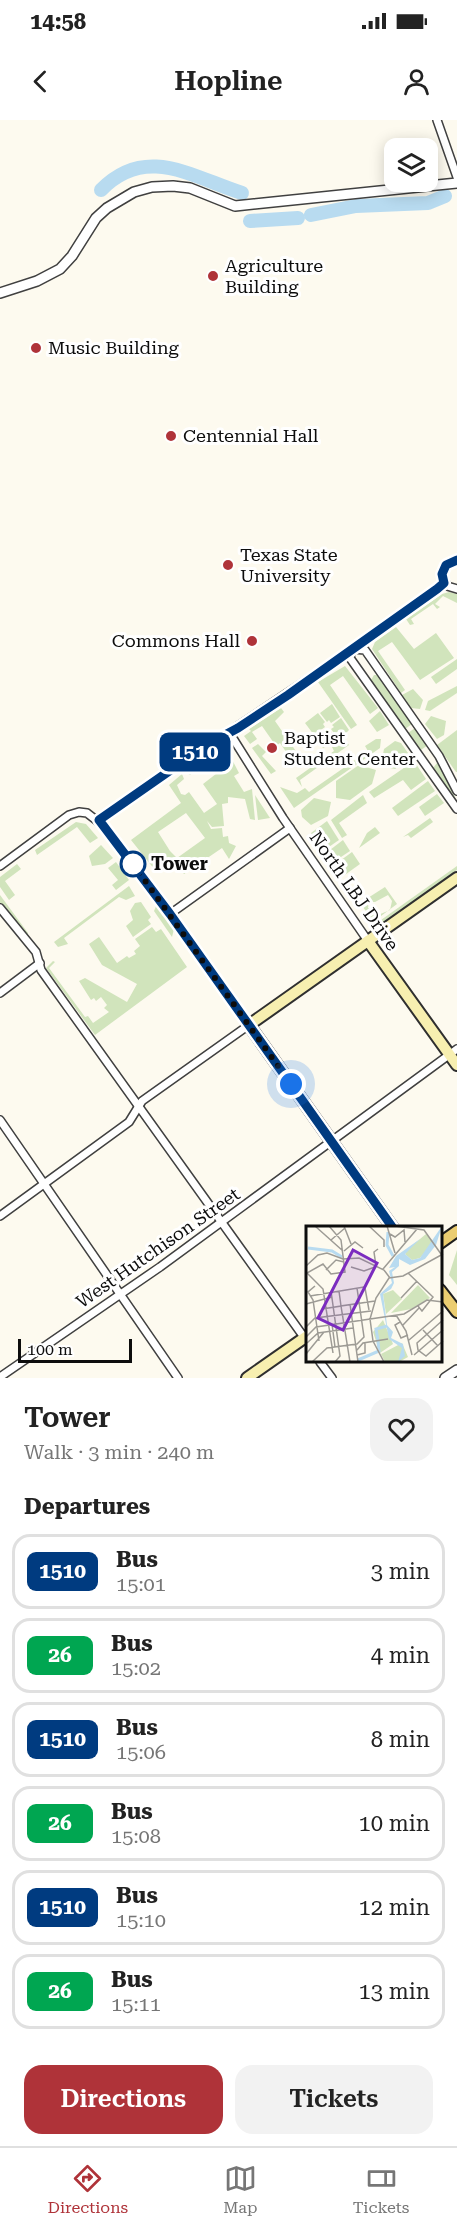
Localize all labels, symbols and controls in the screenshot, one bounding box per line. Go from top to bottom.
text: 14:58 [30,9,86,34]
icon: back [24,65,57,98]
text: Hopline [174,65,283,97]
icon: person [400,65,433,98]
map controls [384,138,438,192]
button: layers [384,138,438,192]
place label: Agriculture Building [225,255,323,297]
marker: Agriculture Building [206,269,220,283]
place label: Music Building [48,337,179,358]
marker: Music Building [29,341,43,355]
place label: Centennial Hall [183,425,319,446]
marker: Centennial Hall [164,429,178,443]
place label: Texas State University [240,544,338,586]
marker: Texas State University [221,558,235,572]
place label: Commons Hall [112,630,240,651]
marker: Commons Hall [245,634,259,648]
place label: Baptist Student Center [284,727,416,769]
line badge: 1510 [153,732,237,772]
text: 1510 [171,740,219,764]
marker: Baptist Student Center [265,741,279,755]
street label: North LBJ Drive [305,827,403,955]
marker: Tower [120,851,146,877]
place label: Tower [151,853,208,874]
your location [276,1069,306,1099]
street label: West Hutchison Street [72,1183,244,1312]
inset map [306,1226,442,1363]
scale bar [18,1336,132,1364]
text: 100 m [27,1340,73,1359]
button: heart [370,1398,433,1461]
text: Tower [24,1401,111,1434]
text: Walk · 3 min · 240 m [24,1440,214,1464]
text: Departures [24,1494,150,1519]
text: Bus [116,1547,158,1572]
text: 1510 [39,1559,86,1583]
text: 3 min [371,1559,430,1584]
text: 15:01 [116,1572,166,1596]
text: Bus [111,1631,153,1656]
text: 26 [48,1643,72,1667]
text: 4 min [371,1643,430,1668]
text: 15:02 [111,1656,161,1680]
text: Bus [116,1715,158,1740]
text: 1510 [39,1727,86,1751]
text: 8 min [371,1727,430,1752]
text: 15:06 [116,1740,166,1764]
text: Bus [111,1799,153,1824]
text: 26 [48,1811,72,1835]
text: 10 min [359,1811,430,1836]
text: 15:08 [111,1824,161,1848]
text: Bus [116,1883,158,1908]
text: 1510 [39,1895,86,1919]
text: 12 min [359,1895,430,1920]
text: 15:10 [116,1908,166,1932]
text: Bus [111,1967,153,1992]
text: 26 [48,1979,72,2003]
text: 13 min [359,1979,430,2004]
text: 15:11 [111,1992,161,2016]
button: Directions [24,2065,223,2134]
button: Tickets [235,2065,433,2134]
tab: Directions [48,2162,128,2217]
tab: Map [223,2162,257,2217]
tab: Tickets [353,2162,409,2217]

